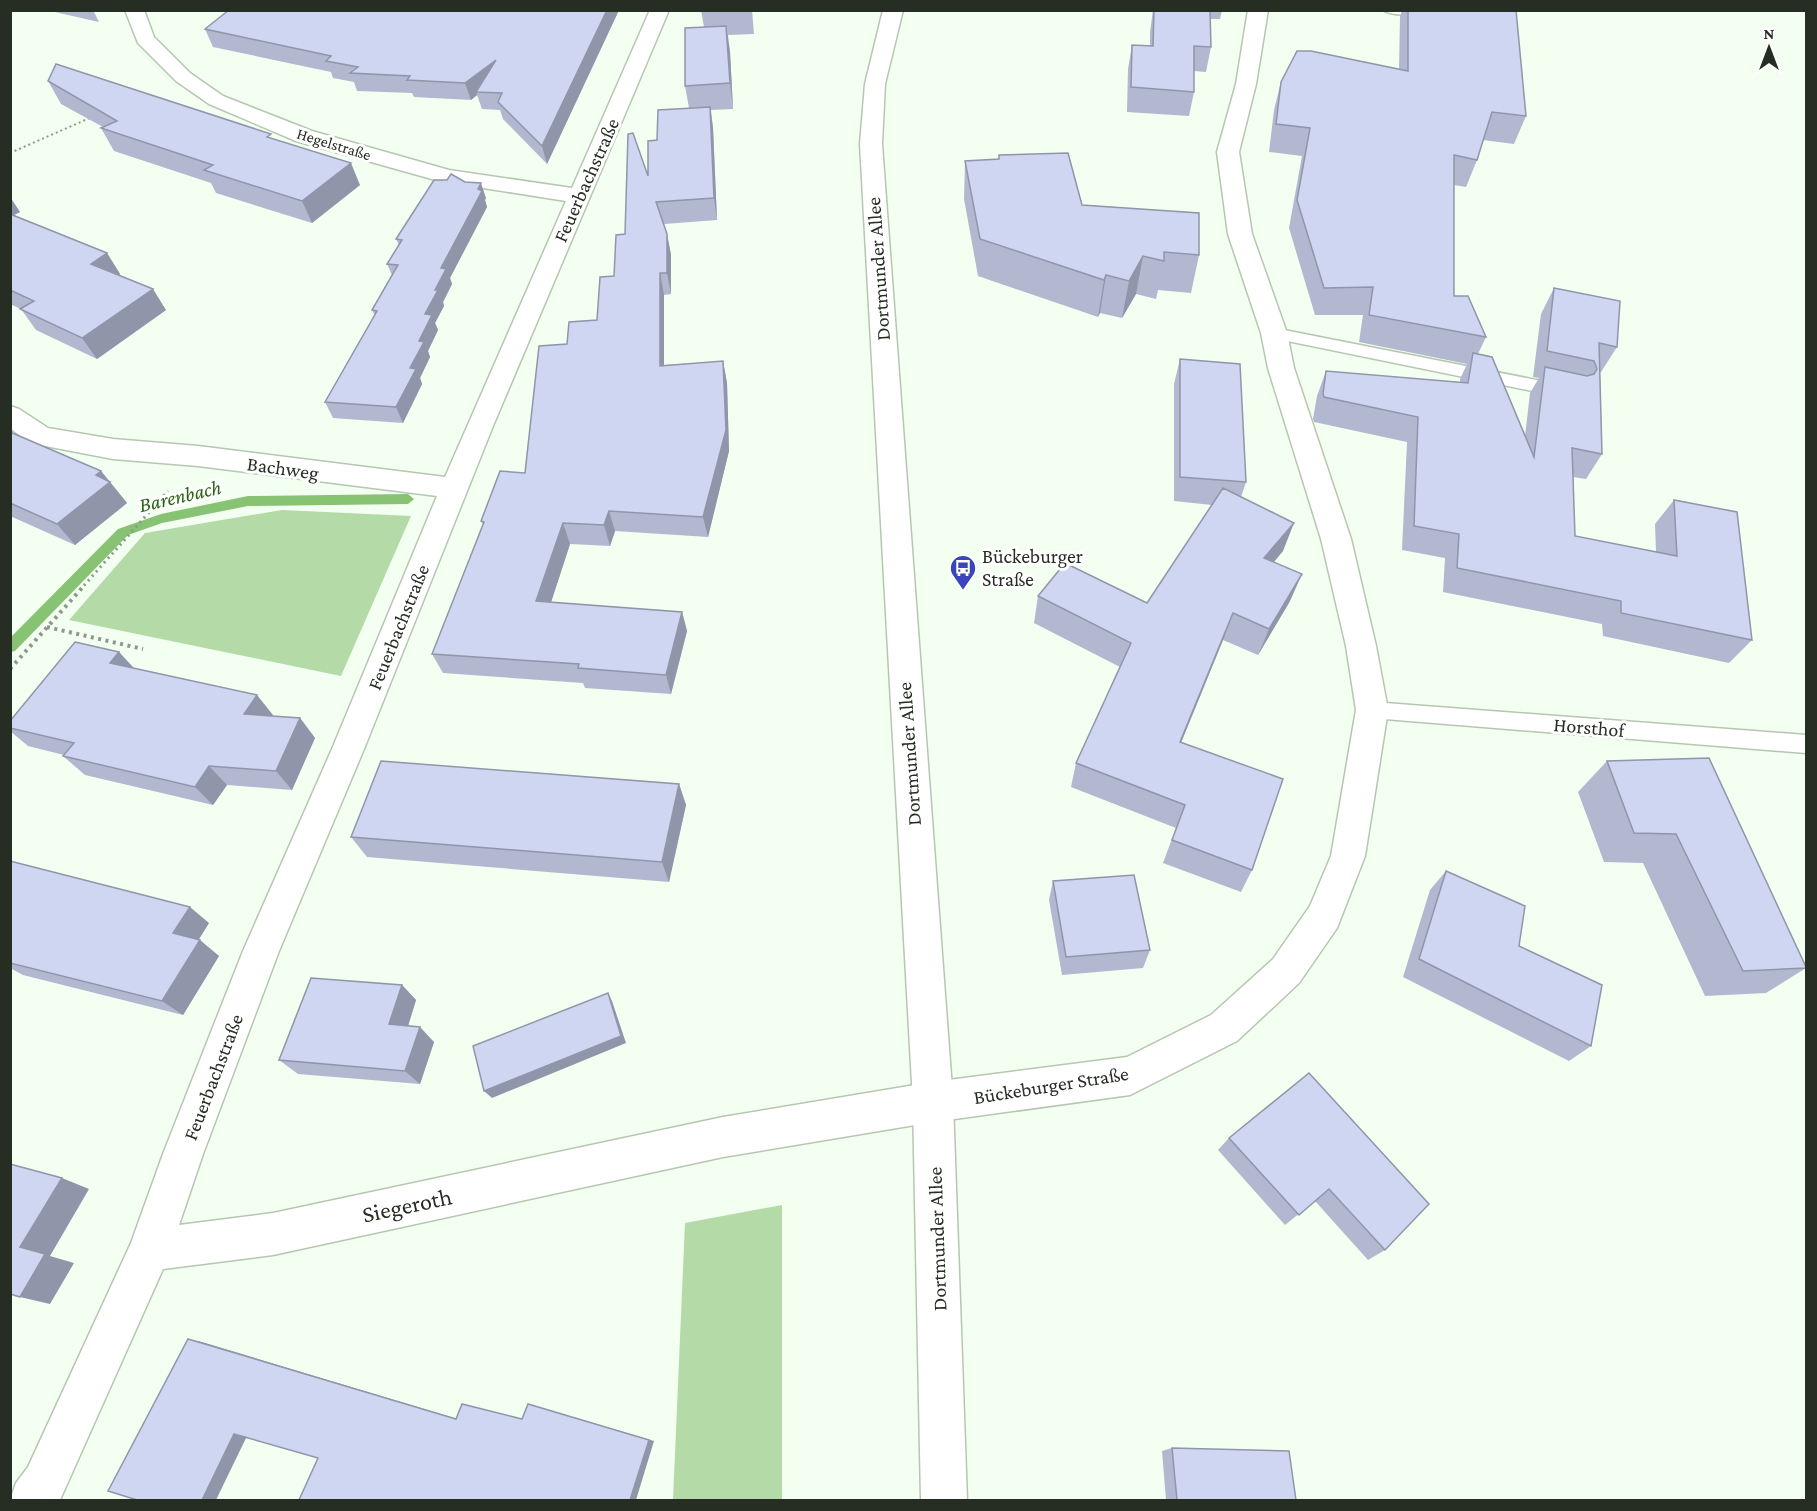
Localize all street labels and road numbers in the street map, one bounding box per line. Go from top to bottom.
street label: Feuerbachstraße [549,114,623,245]
street label: Hegelstraße [295,125,373,164]
street label: Dortmunder Allee [862,196,894,342]
street label: Bachweg [246,452,321,485]
street label: Feuerbachstraße [363,561,433,693]
street label: Dortmunder Allee [893,681,925,827]
street label: Horsthof [1553,713,1626,741]
street label: Feuerbachstraße [179,1011,247,1143]
street label: Bückeburger Straße [972,1062,1130,1109]
street label: Dortmunder Allee [923,1166,951,1311]
street label: Siegeroth [360,1182,454,1228]

